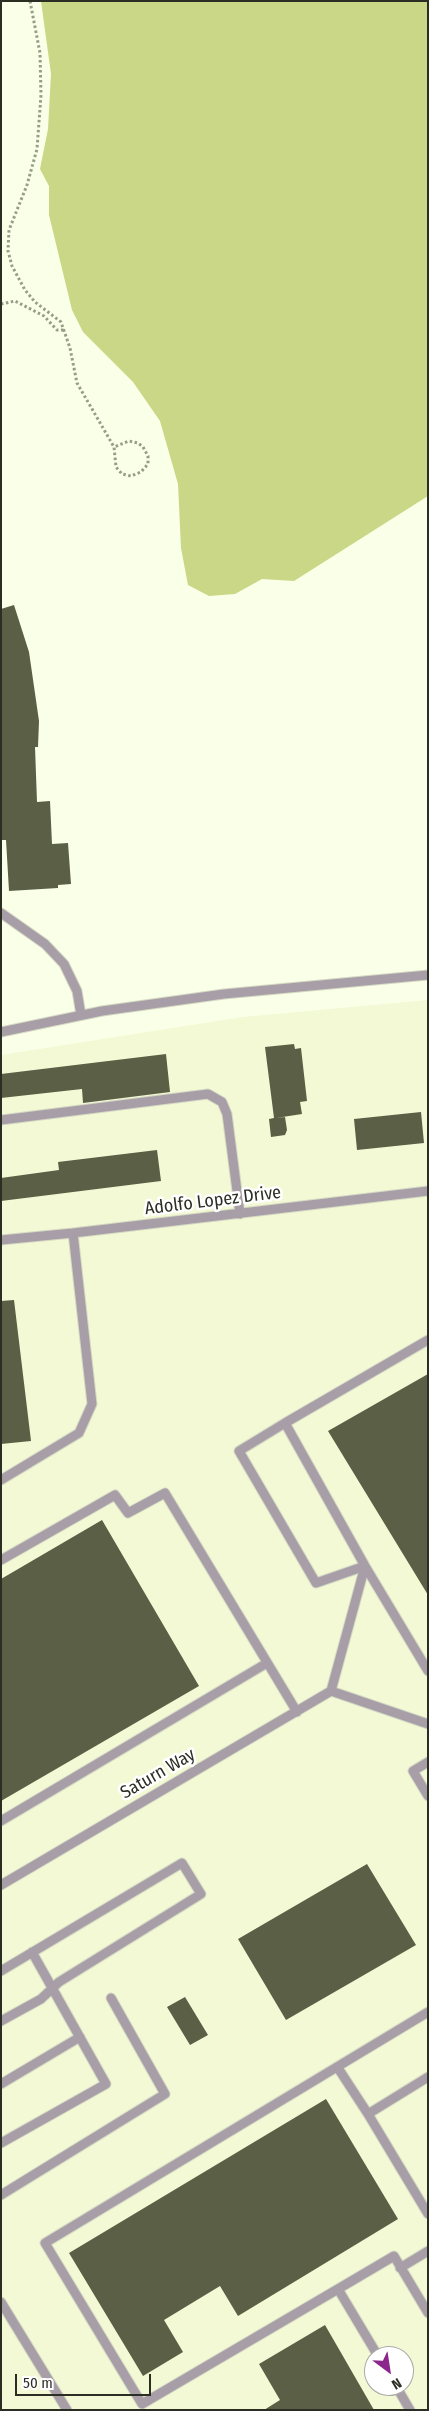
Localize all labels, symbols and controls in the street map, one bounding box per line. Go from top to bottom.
street label: Adolfo Lopez Drive [144,1182,282,1220]
street label: Saturn Way [117,1744,199,1804]
north arrow [364,2346,414,2396]
scale bar [18,2364,154,2396]
text: 50 m [23,2374,53,2392]
text: N [389,2374,404,2393]

